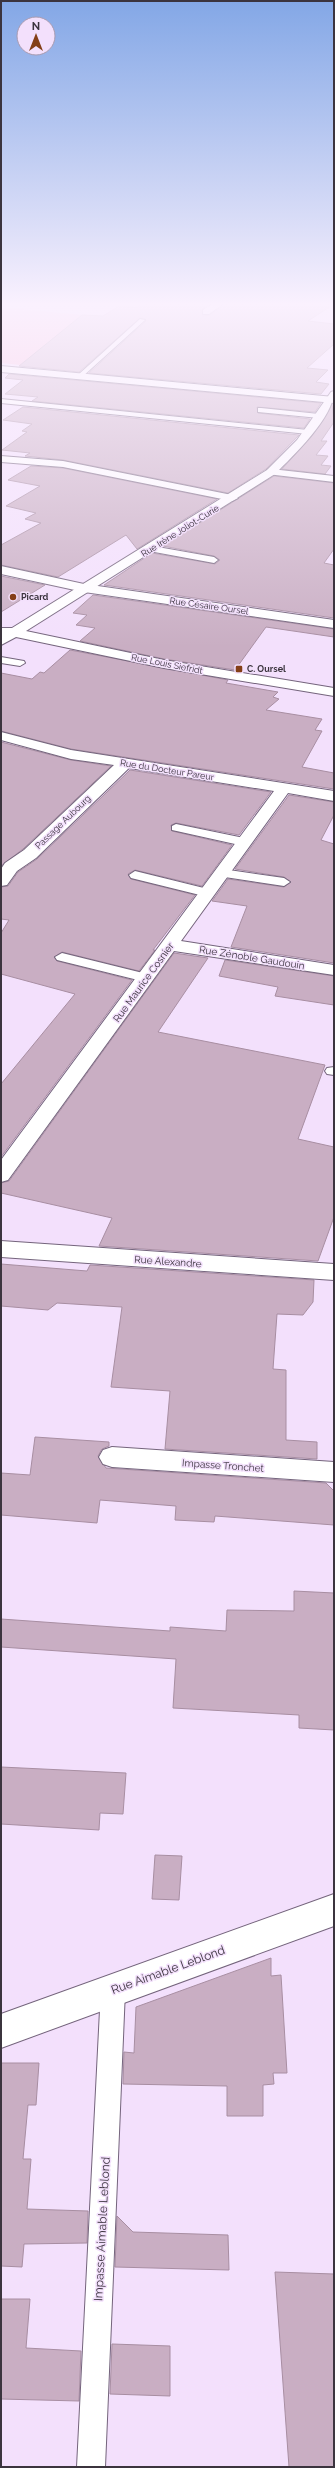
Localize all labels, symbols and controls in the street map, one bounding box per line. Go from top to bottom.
north arrow [16,16,56,56]
text: N [32,20,40,33]
street label: Rue Irène Joliot-Curie [139,503,221,559]
marker: Picard [8,592,18,602]
place label: Picard [21,592,49,602]
street label: Rue Césaire Oursel [169,596,250,617]
street label: Rue Louis Siefridt [130,652,204,676]
marker: C. Oursel [234,664,244,674]
place label: C. Oursel [247,664,286,674]
street label: Rue du Docteur Pareur [119,758,215,782]
street label: Passage Aubourg [33,793,93,851]
street label: Rue Maurice Cosnier [111,940,176,1024]
street label: Rue Zénoble Gaudouin [198,944,306,971]
street label: Rue Alexandre [134,1254,202,1269]
street label: Impasse Tronchet [182,1457,265,1474]
street label: Rue Aimable Leblond [109,1943,227,1997]
street label: Impasse Aimable Leblond [91,2156,113,2302]

